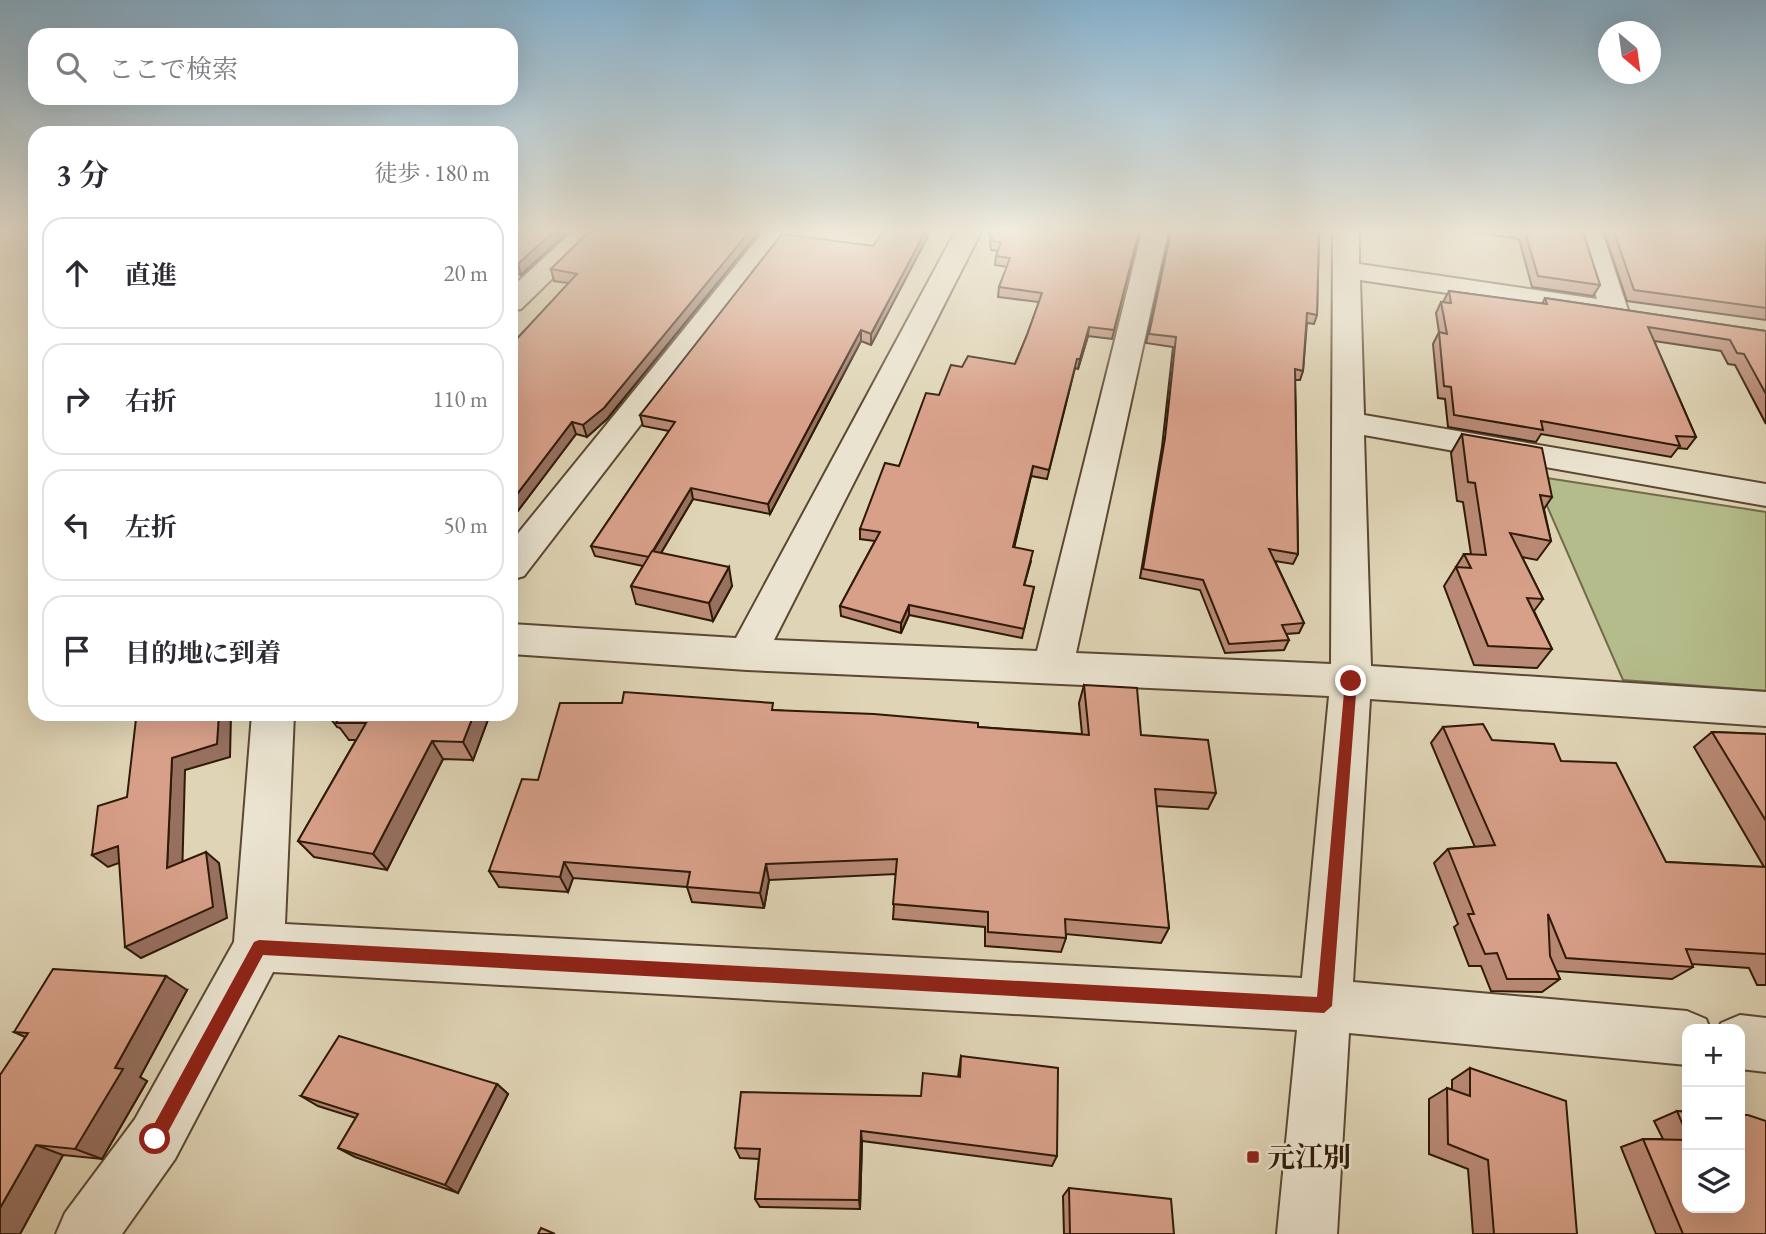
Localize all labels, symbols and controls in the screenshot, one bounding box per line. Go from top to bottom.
north arrow [1598,21,1661,84]
search box [28,28,518,105]
icon: search [52,48,90,86]
text: ここで検索 [108,52,238,86]
text: 3 分 [56,155,109,194]
text: 徒歩 · 180 m [375,158,490,188]
icon: ahead [58,254,96,292]
text: 直進 [125,258,177,292]
text: 20 m [443,258,488,288]
icon: right [58,380,96,418]
text: 右折 [125,384,177,418]
text: 110 m [432,384,488,414]
icon: left [58,506,96,544]
text: 左折 [125,510,177,544]
text: 50 m [443,510,488,540]
icon: arrive [58,632,96,670]
text: 目的地に到着 [125,636,281,670]
route end [1335,665,1366,696]
map controls [1682,1024,1745,1213]
button: + [1682,1024,1745,1087]
button: − [1682,1087,1745,1150]
route start [139,1123,170,1154]
place label: 元江別 [1267,1139,1351,1175]
marker: 元江別 [1245,1149,1261,1165]
button: layers [1682,1150,1745,1213]

